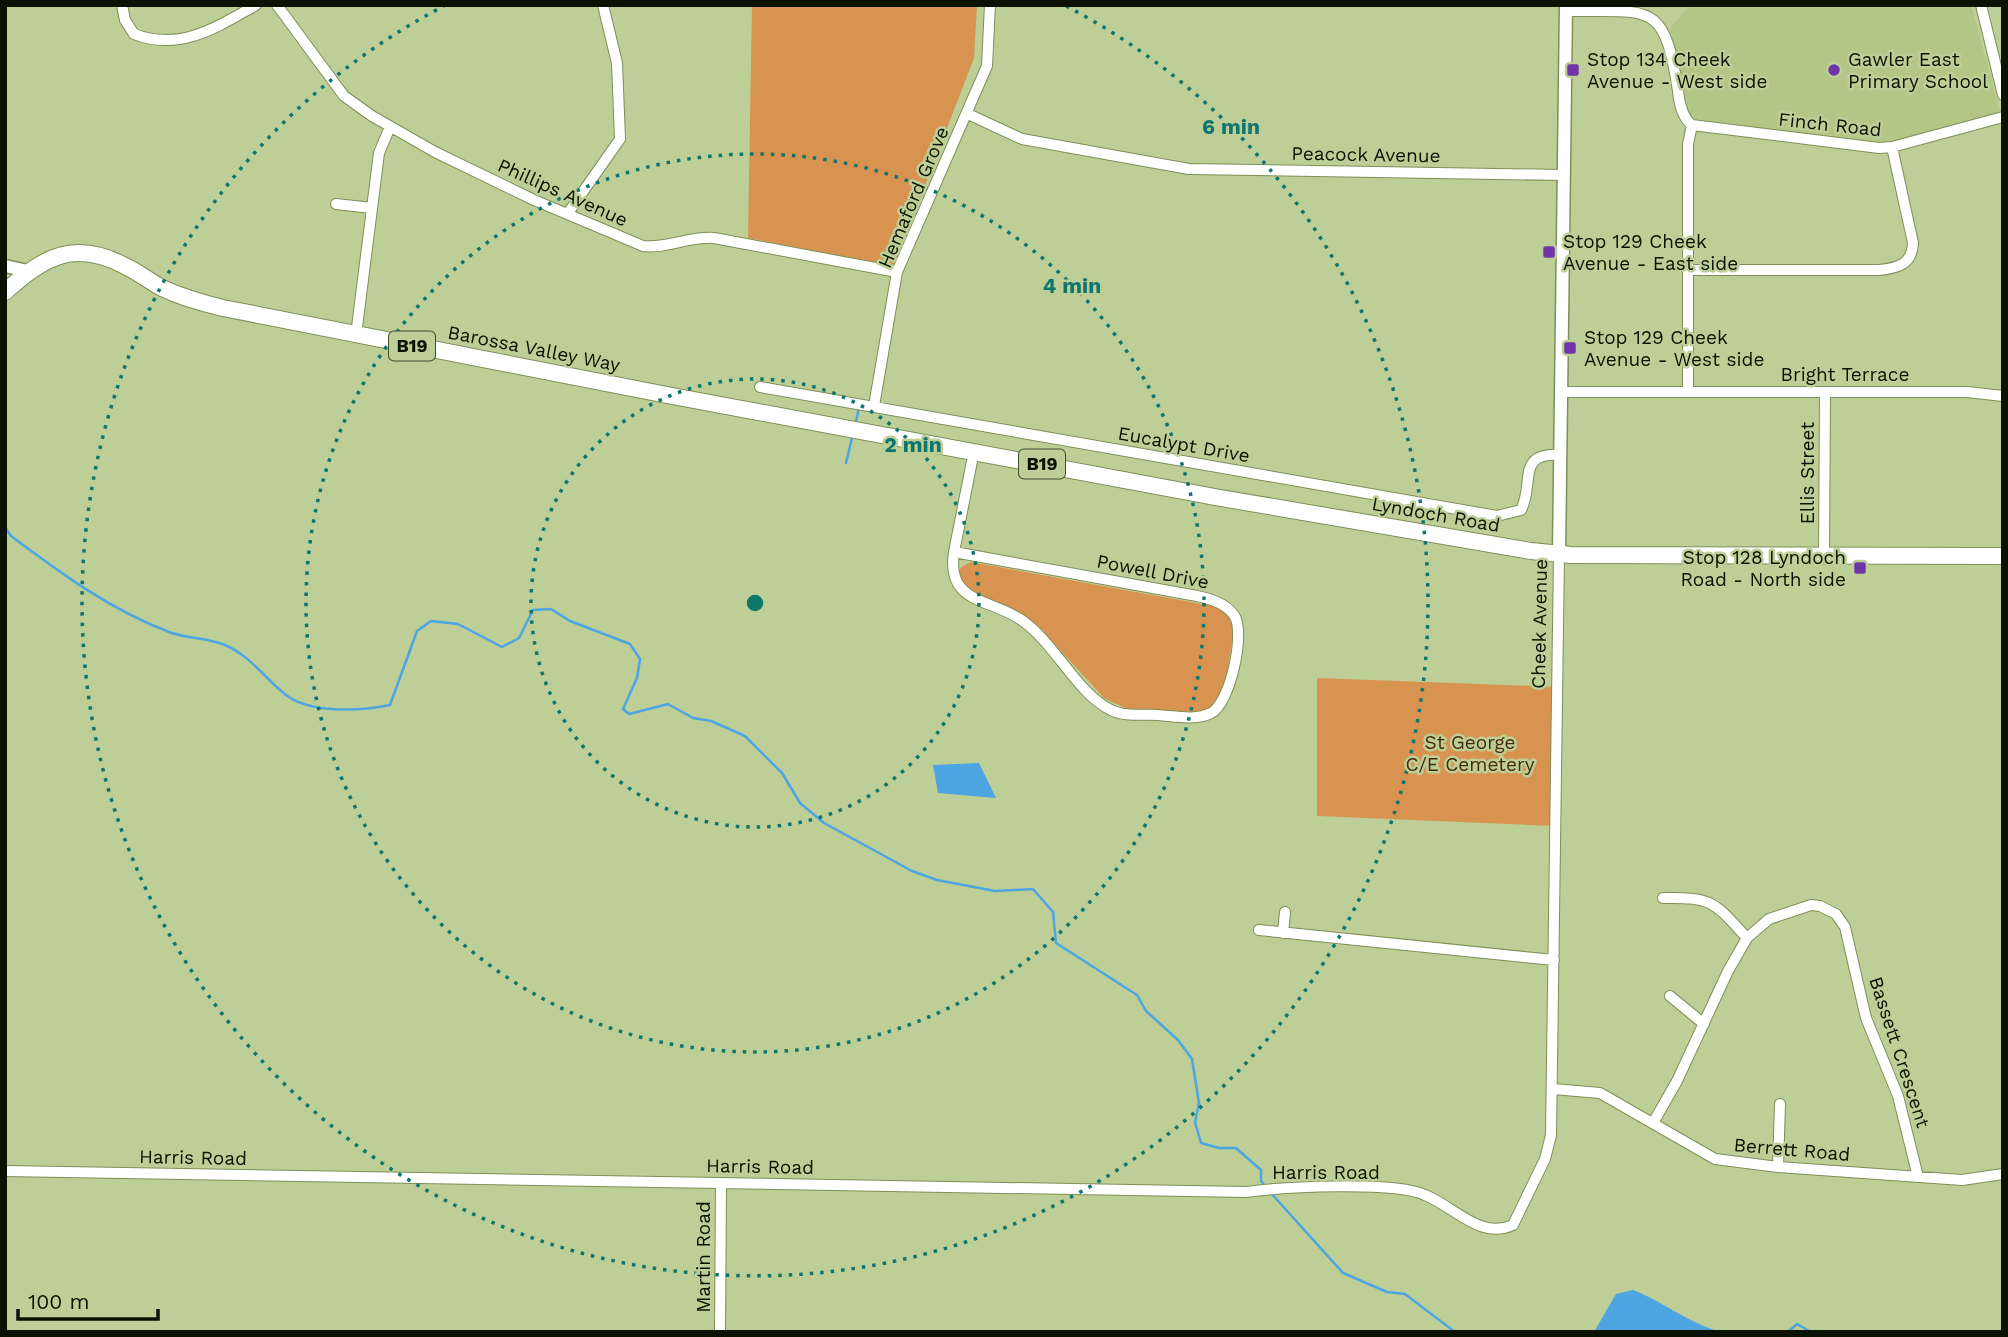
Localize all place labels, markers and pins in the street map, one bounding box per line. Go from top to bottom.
place label: Stop 134 Cheek Avenue - West side [1587,48,1767,93]
place label: Gawler East Primary School [1848,48,1988,93]
marker: Stop 134 Cheek Avenue - West side [1565,62,1581,78]
marker: Gawler East Primary School [1826,62,1842,78]
place label: Stop 129 Cheek Avenue - East side [1563,230,1738,275]
marker: Stop 129 Cheek Avenue - East side [1541,244,1557,260]
place label: Stop 129 Cheek Avenue - West side [1584,326,1764,371]
marker: Stop 129 Cheek Avenue - West side [1562,340,1578,356]
place label: Stop 128 Lyndoch Road - North side [1680,546,1846,591]
marker: Stop 128 Lyndoch Road - North side [1852,560,1868,576]
centre of rings [743,591,767,615]

